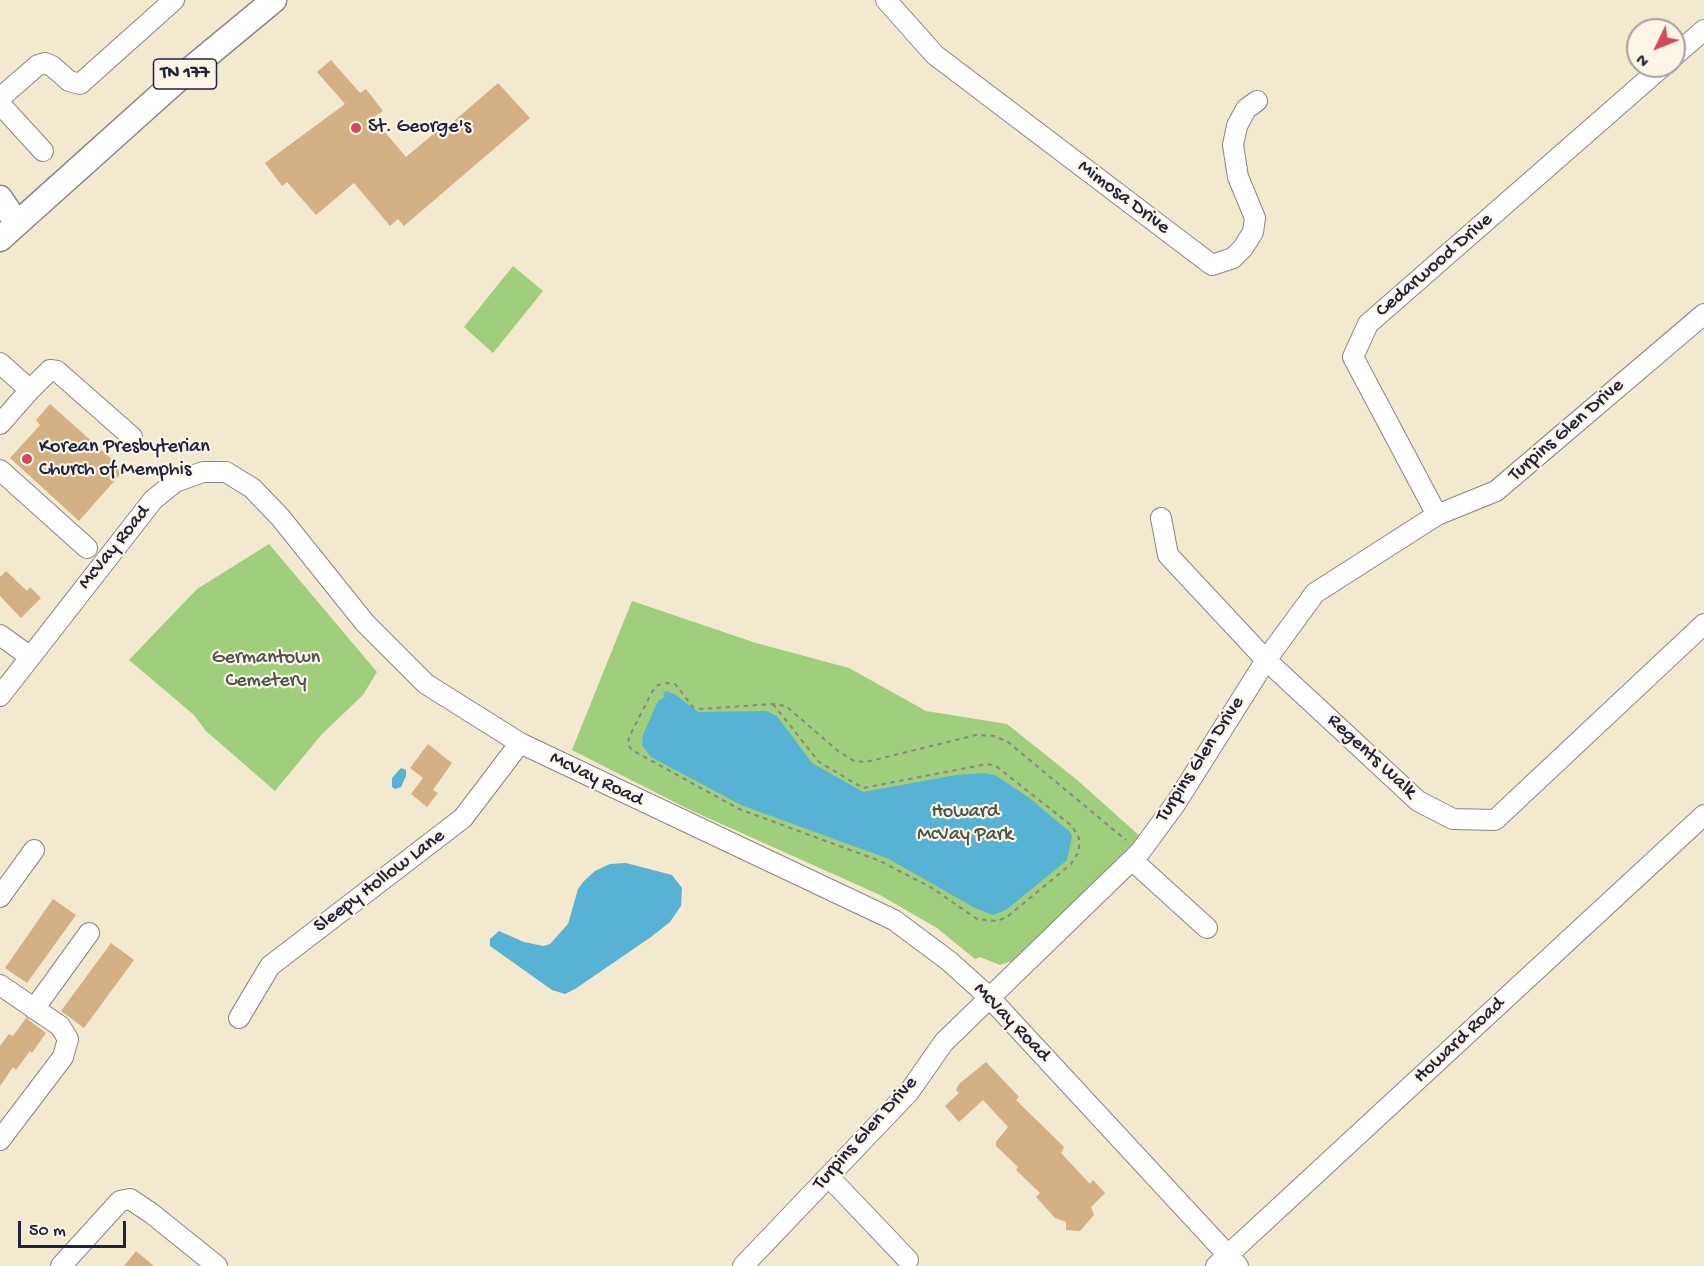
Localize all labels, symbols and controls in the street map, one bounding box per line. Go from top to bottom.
north arrow [1626,18,1686,78]
text: N [1633,49,1654,70]
road number: TN 177 [154,59,216,89]
place label: St. George's [368,116,471,140]
marker: St. George's [349,121,363,135]
street label: Mimosa Drive [1072,155,1174,241]
street label: Cedarwood Drive [1372,209,1498,323]
street label: Turpins Glen Drive [1504,374,1630,488]
place label: Korean Presbyterian Church of Memphis [39,436,210,483]
marker: Korean Presbyterian Church of Memphis [20,452,34,466]
street label: McVay Road [74,501,156,595]
park label: Germantown Cemetery [212,647,320,694]
street label: Turpins Glen Drive [1151,693,1251,827]
street label: Regents Walk [1321,709,1421,805]
street label: McVay Road [545,747,647,813]
park label: Howard McVay Park [917,801,1013,848]
street label: Sleepy Hollow Lane [310,825,450,939]
street label: McVay Road [967,978,1055,1068]
street label: Howard Road [1410,993,1510,1089]
street label: Turpins Glen Drive [809,1072,923,1196]
scale bar [21,1209,129,1247]
text: 50 m [29,1221,66,1242]

